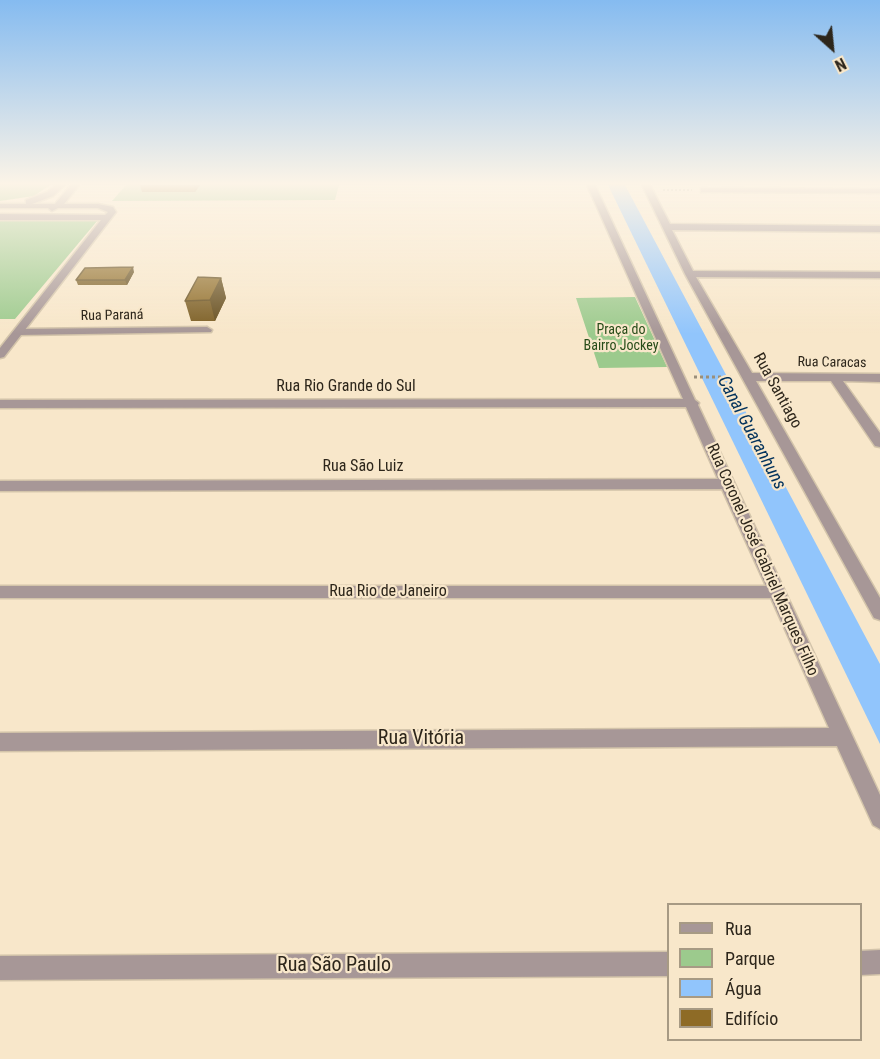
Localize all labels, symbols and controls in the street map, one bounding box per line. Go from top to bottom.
north arrow [802,18,862,78]
text: N [832,54,849,75]
street label: Rua Paraná [81,307,143,325]
park label: Praça do Bairro Jockey [584,322,658,354]
street label: Rua Santiago [748,350,806,432]
street label: Rua Caracas [797,354,867,372]
water label: Canal Guaranhuns [712,373,790,493]
street label: Rua Rio Grande do Sul [276,377,416,397]
street label: Rua Coronel José Gabriel Marques Filho [702,441,822,679]
street label: Rua São Luiz [323,457,403,477]
street label: Rua Rio de Janeiro [329,582,447,602]
street label: Rua Vitória [378,727,464,751]
legend [667,903,862,1041]
text: Rua [725,918,752,939]
text: Parque [725,948,775,969]
street label: Rua São Paulo [277,954,391,978]
text: Água [725,978,762,999]
text: Edifício [725,1008,778,1029]

